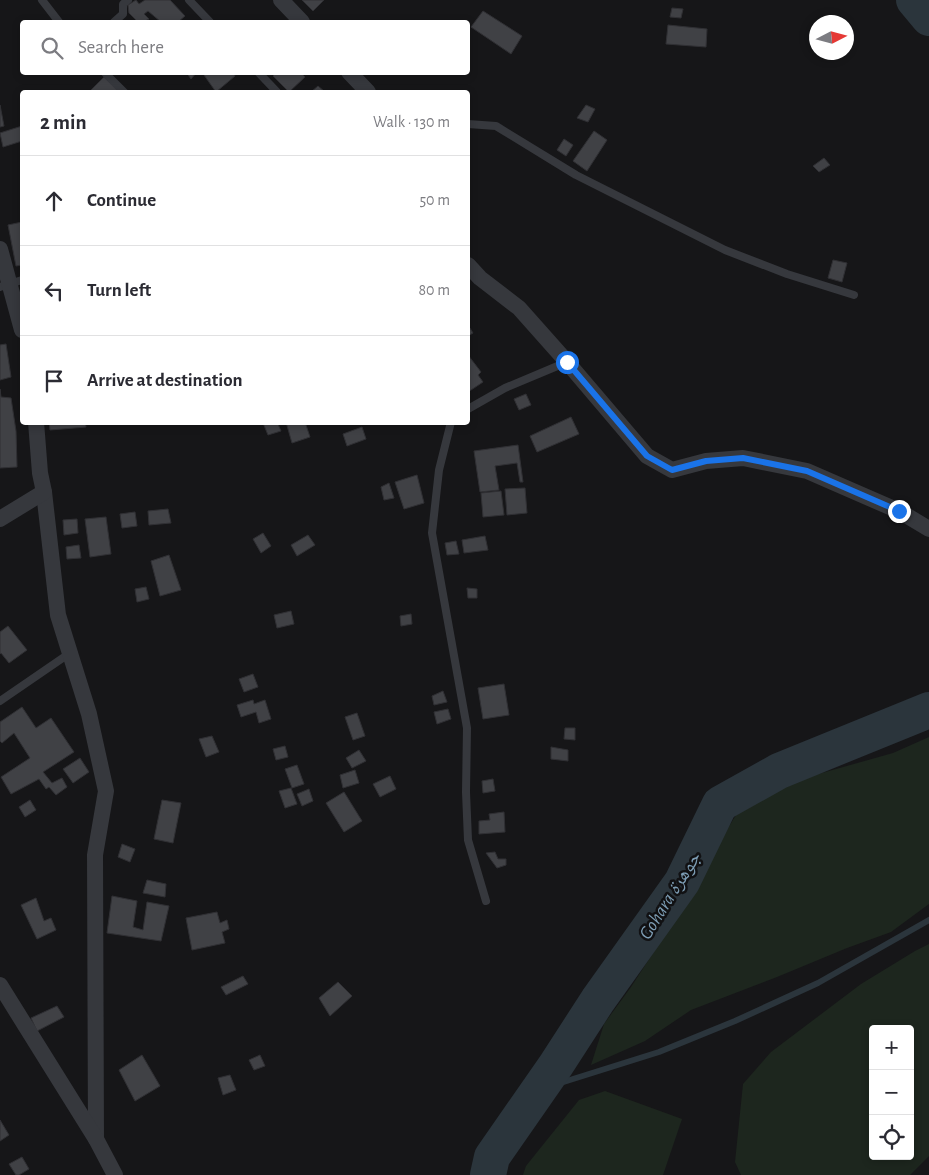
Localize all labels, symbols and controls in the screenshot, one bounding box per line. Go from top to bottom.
north arrow [809,15,854,60]
search box [20,20,470,75]
icon: search [38,34,66,62]
text: Search here [78,38,164,57]
text: 2 min [40,112,87,133]
text: Walk · 130 m [373,114,450,130]
icon: ahead [40,187,68,215]
text: Continue [87,191,156,210]
text: 50 m [419,192,450,208]
icon: left [40,277,68,305]
text: Turn left [87,281,151,300]
text: 80 m [419,282,450,298]
route start [556,351,579,374]
icon: arrive [40,367,68,395]
text: Arrive at destination [87,371,243,390]
route end [888,500,911,523]
water label: Gohara جوهرة [636,848,705,943]
map controls [869,1025,914,1160]
button: + [869,1025,914,1070]
button: − [869,1070,914,1115]
button: locate [869,1115,914,1160]

